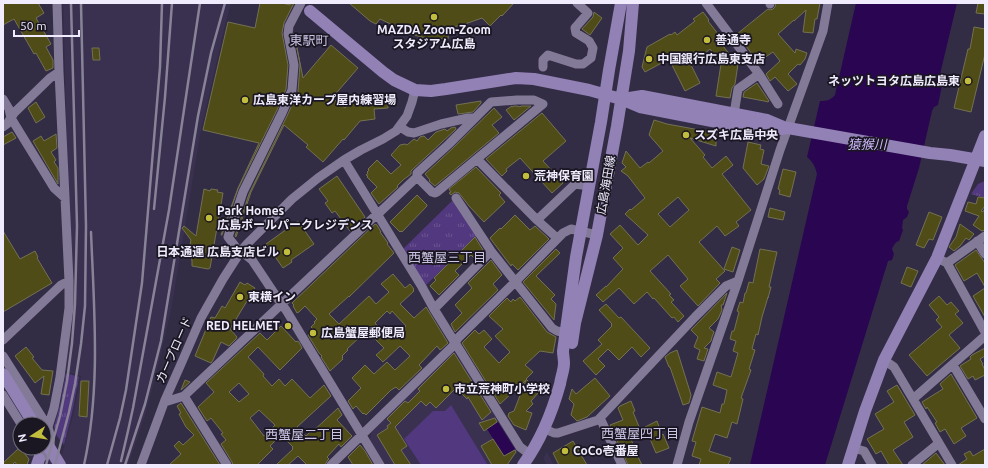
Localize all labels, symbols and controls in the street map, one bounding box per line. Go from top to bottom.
scale bar [14,12,79,38]
marker: MAZDA Zoom-Zoom スタジアム広島 [429,12,439,22]
text: 50 m [20,19,47,32]
place label: MAZDA Zoom-Zoom スタジアム広島 [377,23,491,50]
district label: 東駅町 [289,33,329,47]
place label: 善通寺 [715,33,751,46]
marker: 善通寺 [702,35,712,45]
place label: 中国銀行広島東支店 [657,52,765,65]
marker: 中国銀行広島東支店 [644,54,654,64]
place label: ネッツトヨタ広島広島東 [828,74,960,87]
marker: ネッツトヨタ広島広島東 [963,76,973,86]
place label: 広島東洋カープ屋内練習場 [253,93,396,106]
marker: 広島東洋カープ屋内練習場 [240,95,250,105]
place label: スズキ広島中央 [694,128,778,141]
marker: スズキ広島中央 [681,130,691,140]
water label: 猿猴川 [847,137,888,151]
street label: 広島海田線 [594,154,617,216]
place label: 荒神保育園 [534,169,594,182]
marker: 荒神保育園 [521,171,531,181]
place label: Park Homes 広島ボールパークレジデンス [217,204,373,231]
marker: Park Homes 広島ボールパークレジデンス [204,213,214,223]
place label: 日本通運 広島支店ビル [156,245,279,258]
marker: 日本通運 広島支店ビル [282,247,292,257]
district label: 西蟹屋三丁目 [408,250,486,264]
place label: 東横イン [248,290,296,303]
marker: 東横イン [235,292,245,302]
street label: カープロード [153,315,194,385]
place label: RED HELMET [206,319,280,332]
marker: RED HELMET [283,321,293,331]
place label: 広島蟹屋郵便局 [321,326,405,339]
marker: 広島蟹屋郵便局 [308,328,318,338]
place label: 市立荒神町小学校 [454,382,550,395]
marker: 市立荒神町小学校 [441,384,451,394]
north arrow [12,416,52,456]
district label: 西蟹屋四丁目 [601,426,679,440]
district label: 西蟹屋二丁目 [265,427,343,441]
text: N [15,433,29,443]
place label: CoCo壱番屋 [573,444,639,457]
marker: CoCo壱番屋 [560,446,570,456]

